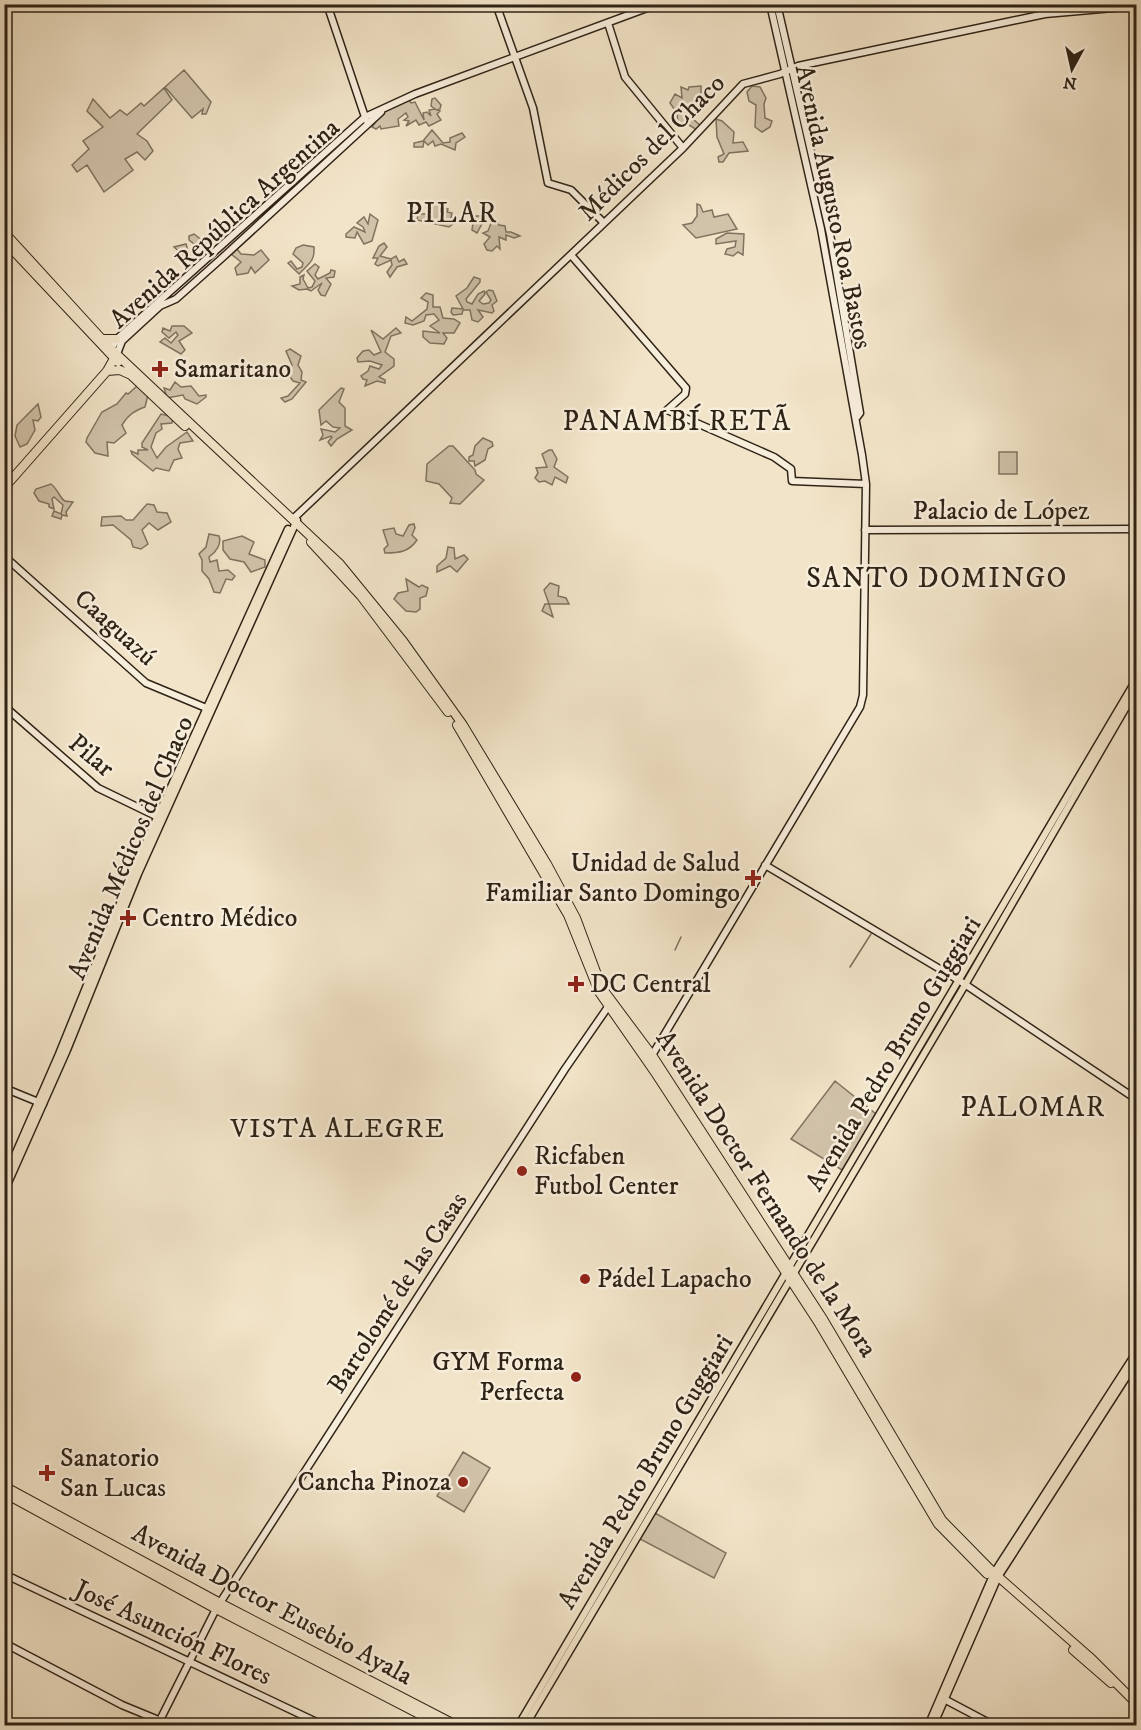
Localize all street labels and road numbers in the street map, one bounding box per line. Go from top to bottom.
street label: Avenida Augusto Roa Bastos [787,62,879,352]
street label: Médicos del Chaco [571,67,733,229]
street label: Avenida República Argentina [103,112,347,336]
street label: Palacio de López [913,495,1089,528]
street label: Caaguazú [67,582,163,674]
street label: Avenida Médicos del Chaco [61,711,201,985]
street label: Pilar [61,727,121,785]
street label: Avenida Pedro Bruno Guggiari [799,911,989,1197]
street label: Avenida Doctor Fernando de la Mora [648,1024,884,1364]
street label: Bartolomé de las Casas [321,1186,475,1400]
street label: Avenida Pedro Bruno Guggiari [551,1329,741,1615]
street label: Avenida Doctor Eusebio Ayala [126,1517,418,1693]
street label: José Asunción Flores [67,1572,277,1693]

